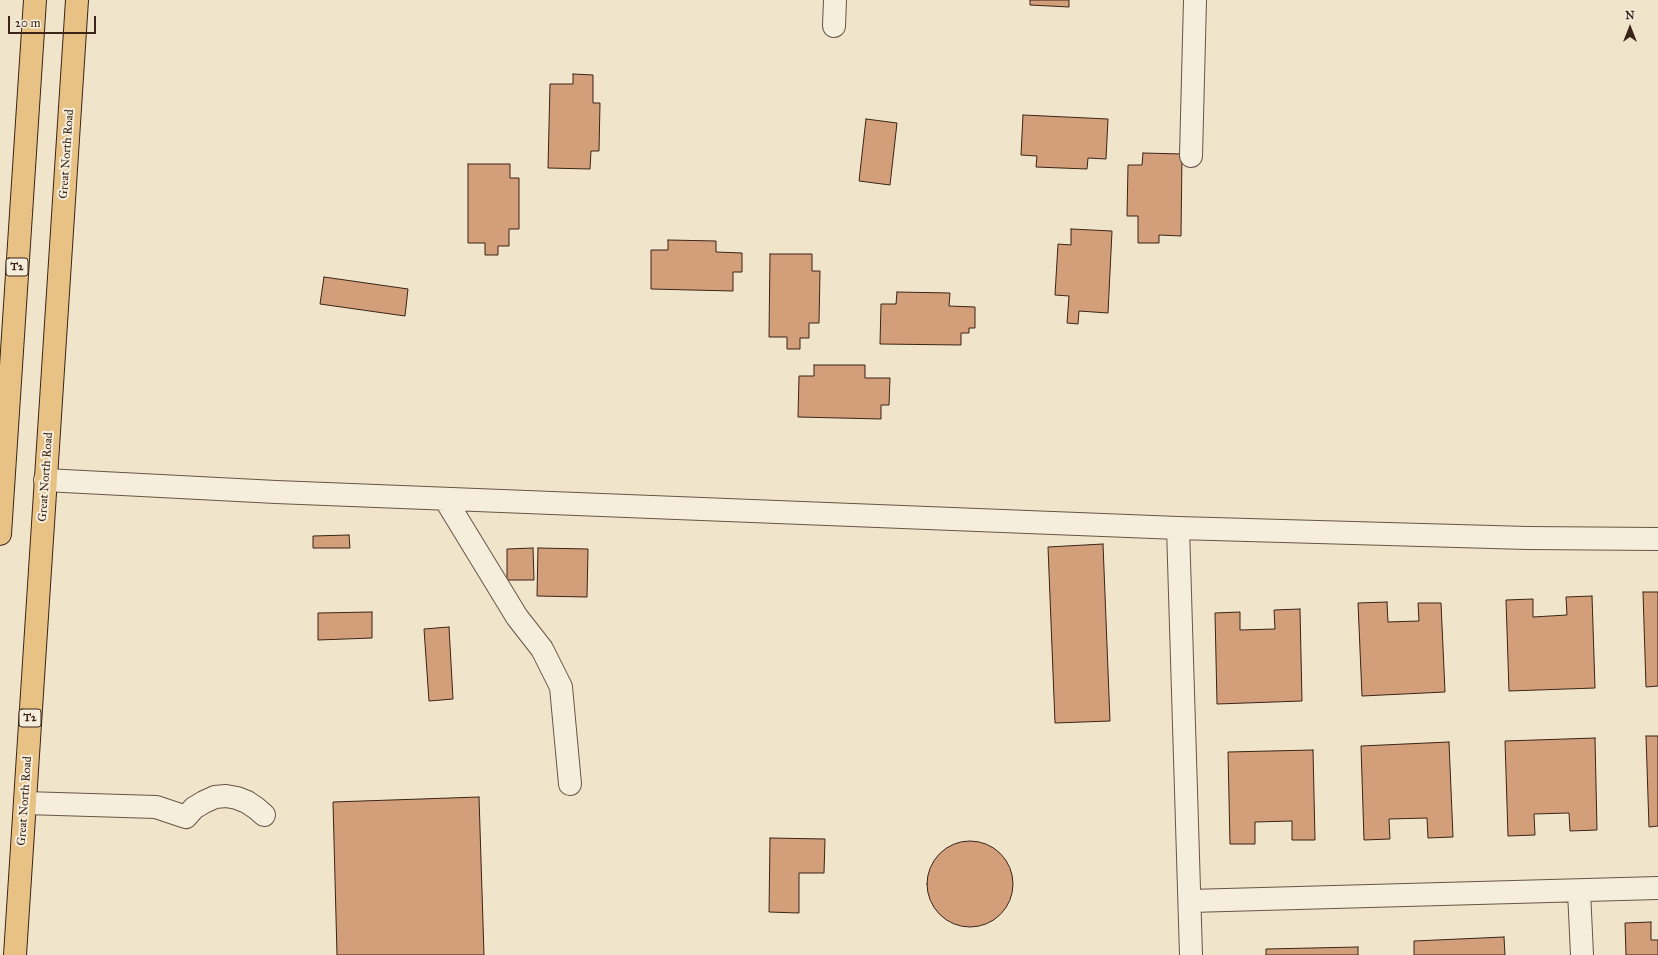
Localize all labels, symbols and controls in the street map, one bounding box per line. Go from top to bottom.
scale bar [10,8,98,34]
north arrow [1610,8,1650,48]
text: N [1625,9,1635,22]
text: 20 m [15,16,41,30]
street label: Great North Road [57,109,77,199]
road number: T2 [6,258,28,276]
street label: Great North Road [36,432,56,522]
road number: T2 [19,709,41,727]
street label: Great North Road [15,756,35,846]

